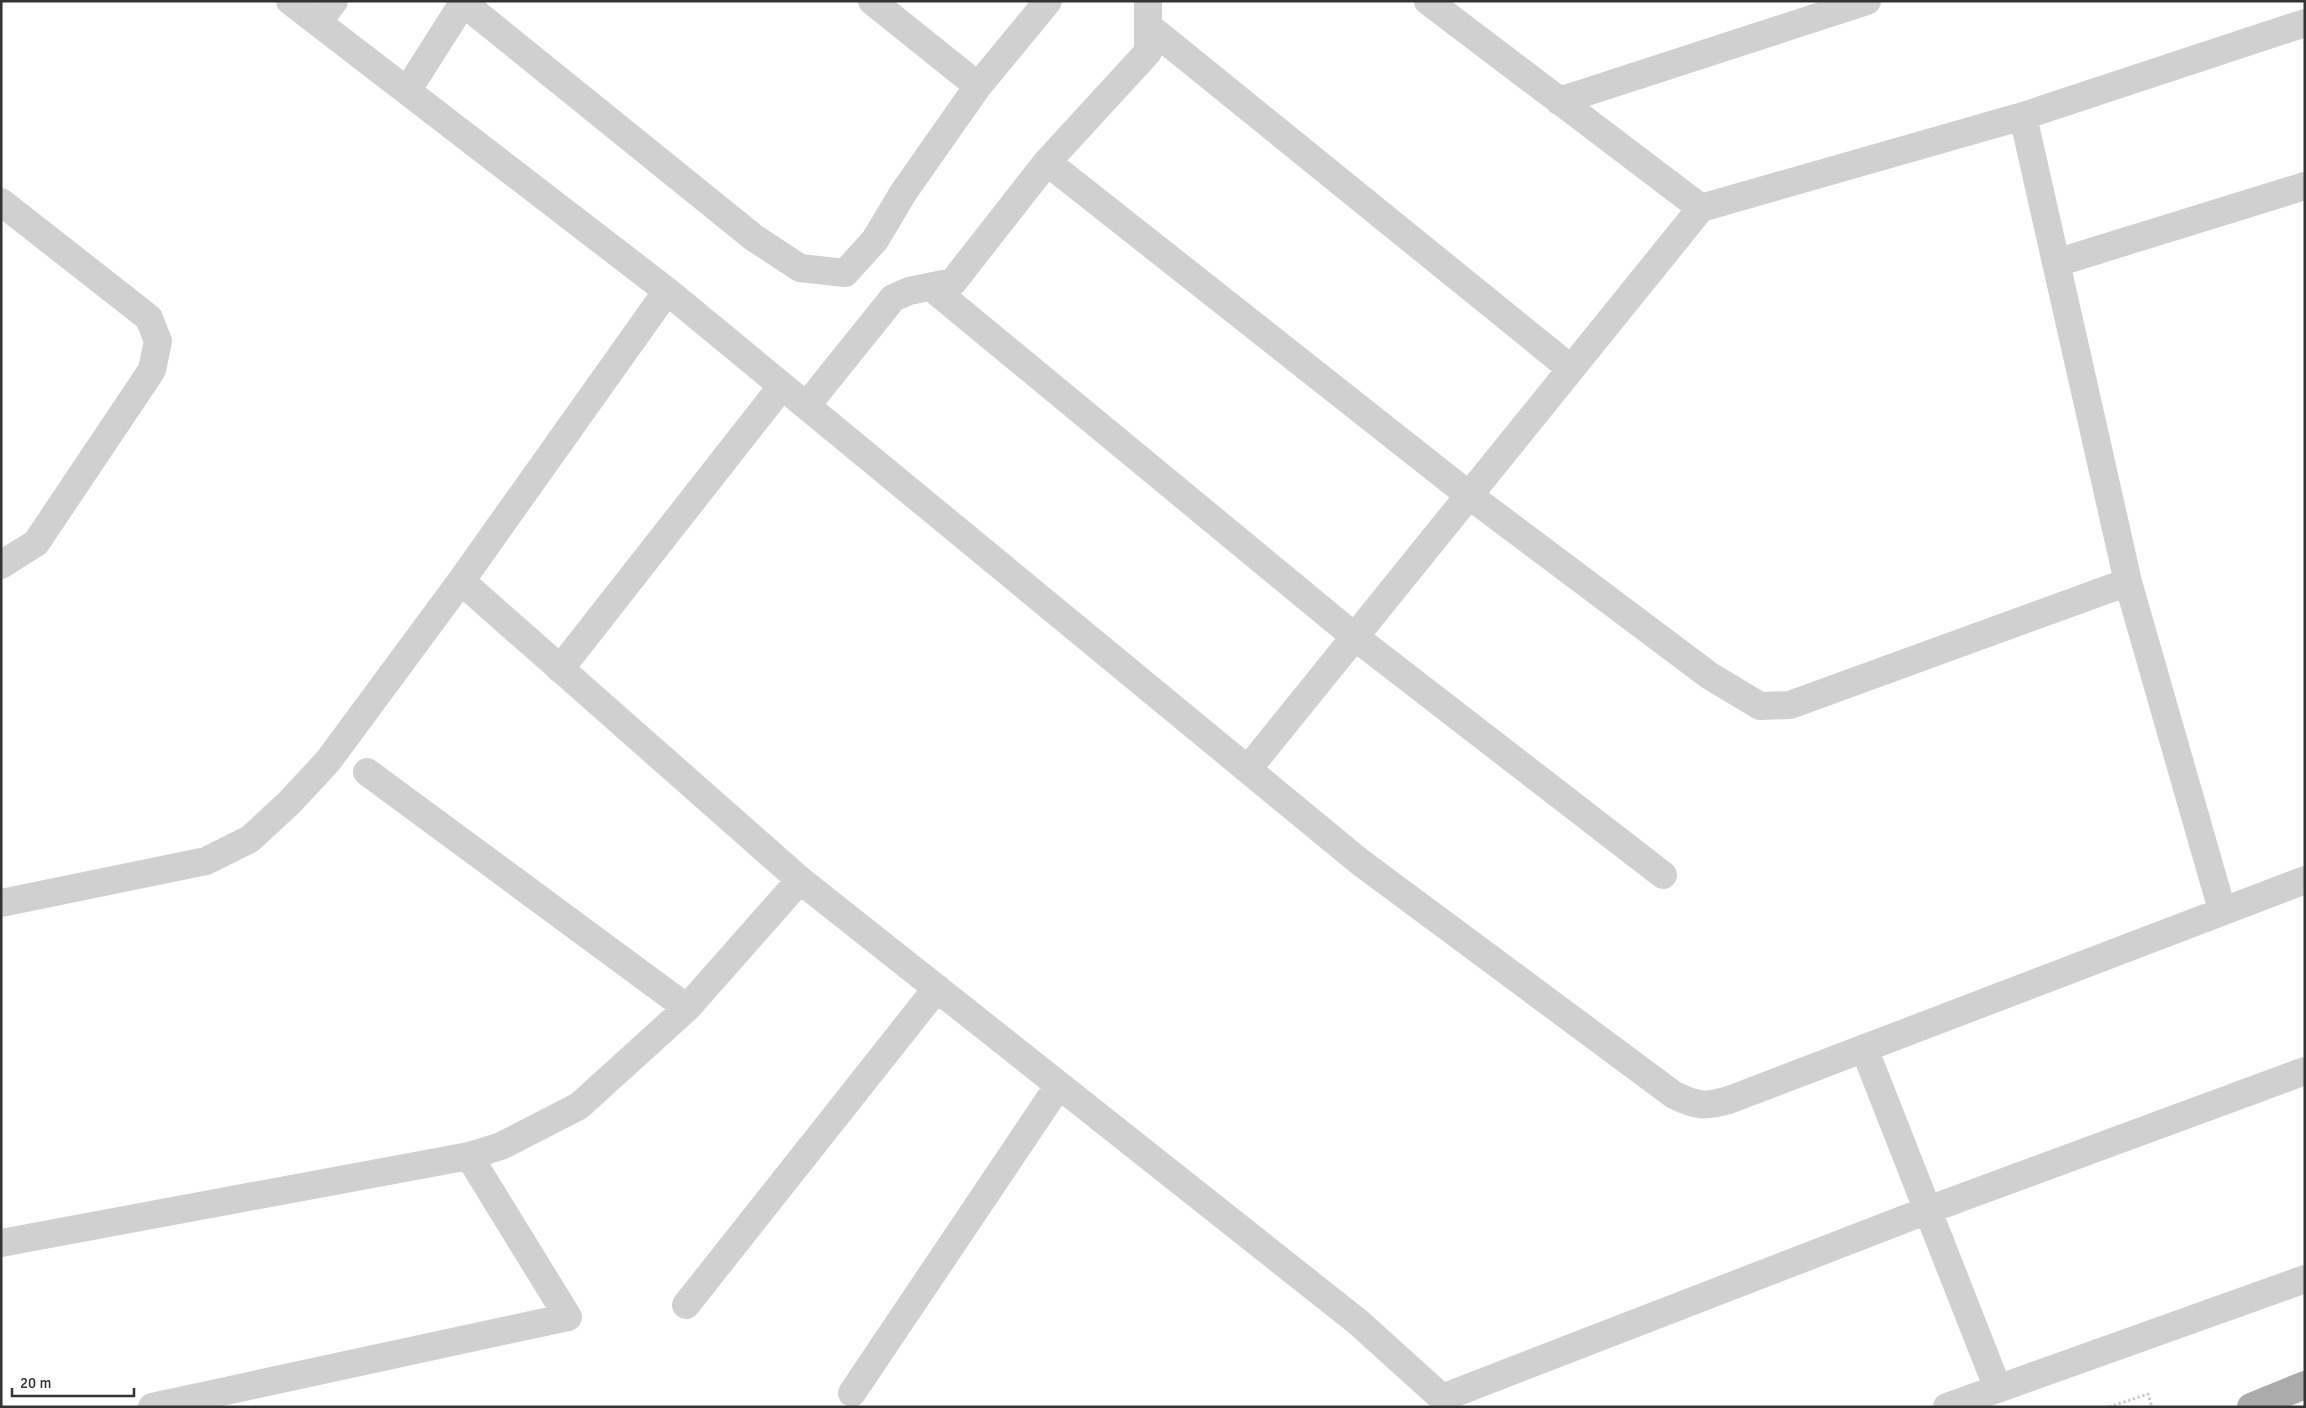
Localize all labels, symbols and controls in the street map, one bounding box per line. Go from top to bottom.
scale bar [12,1366,135,1398]
text: 20 m [20,1374,51,1392]

